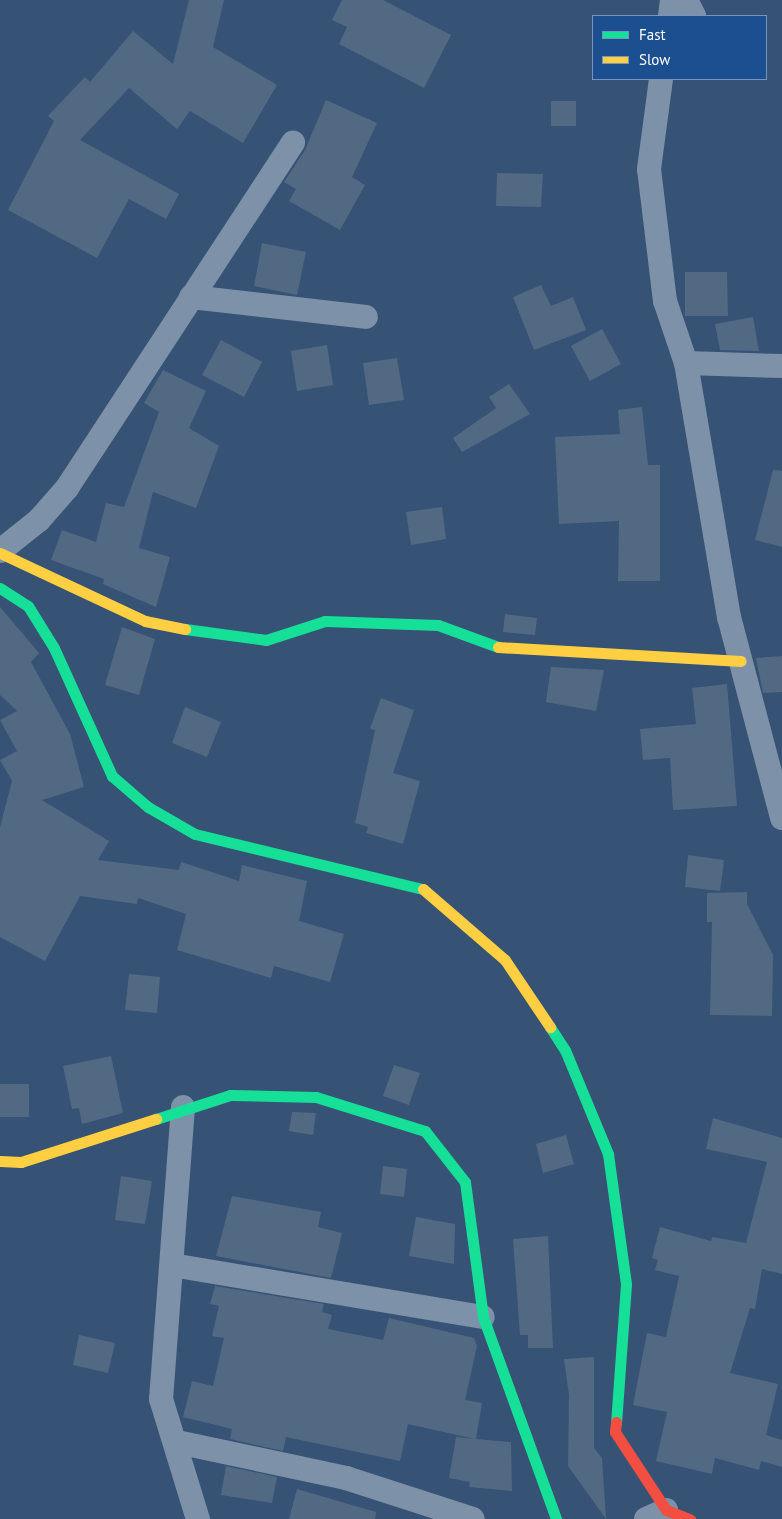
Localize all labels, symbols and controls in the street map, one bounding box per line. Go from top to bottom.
legend [592,15,767,80]
text: Fast [639,25,666,44]
text: Slow [639,50,670,69]

